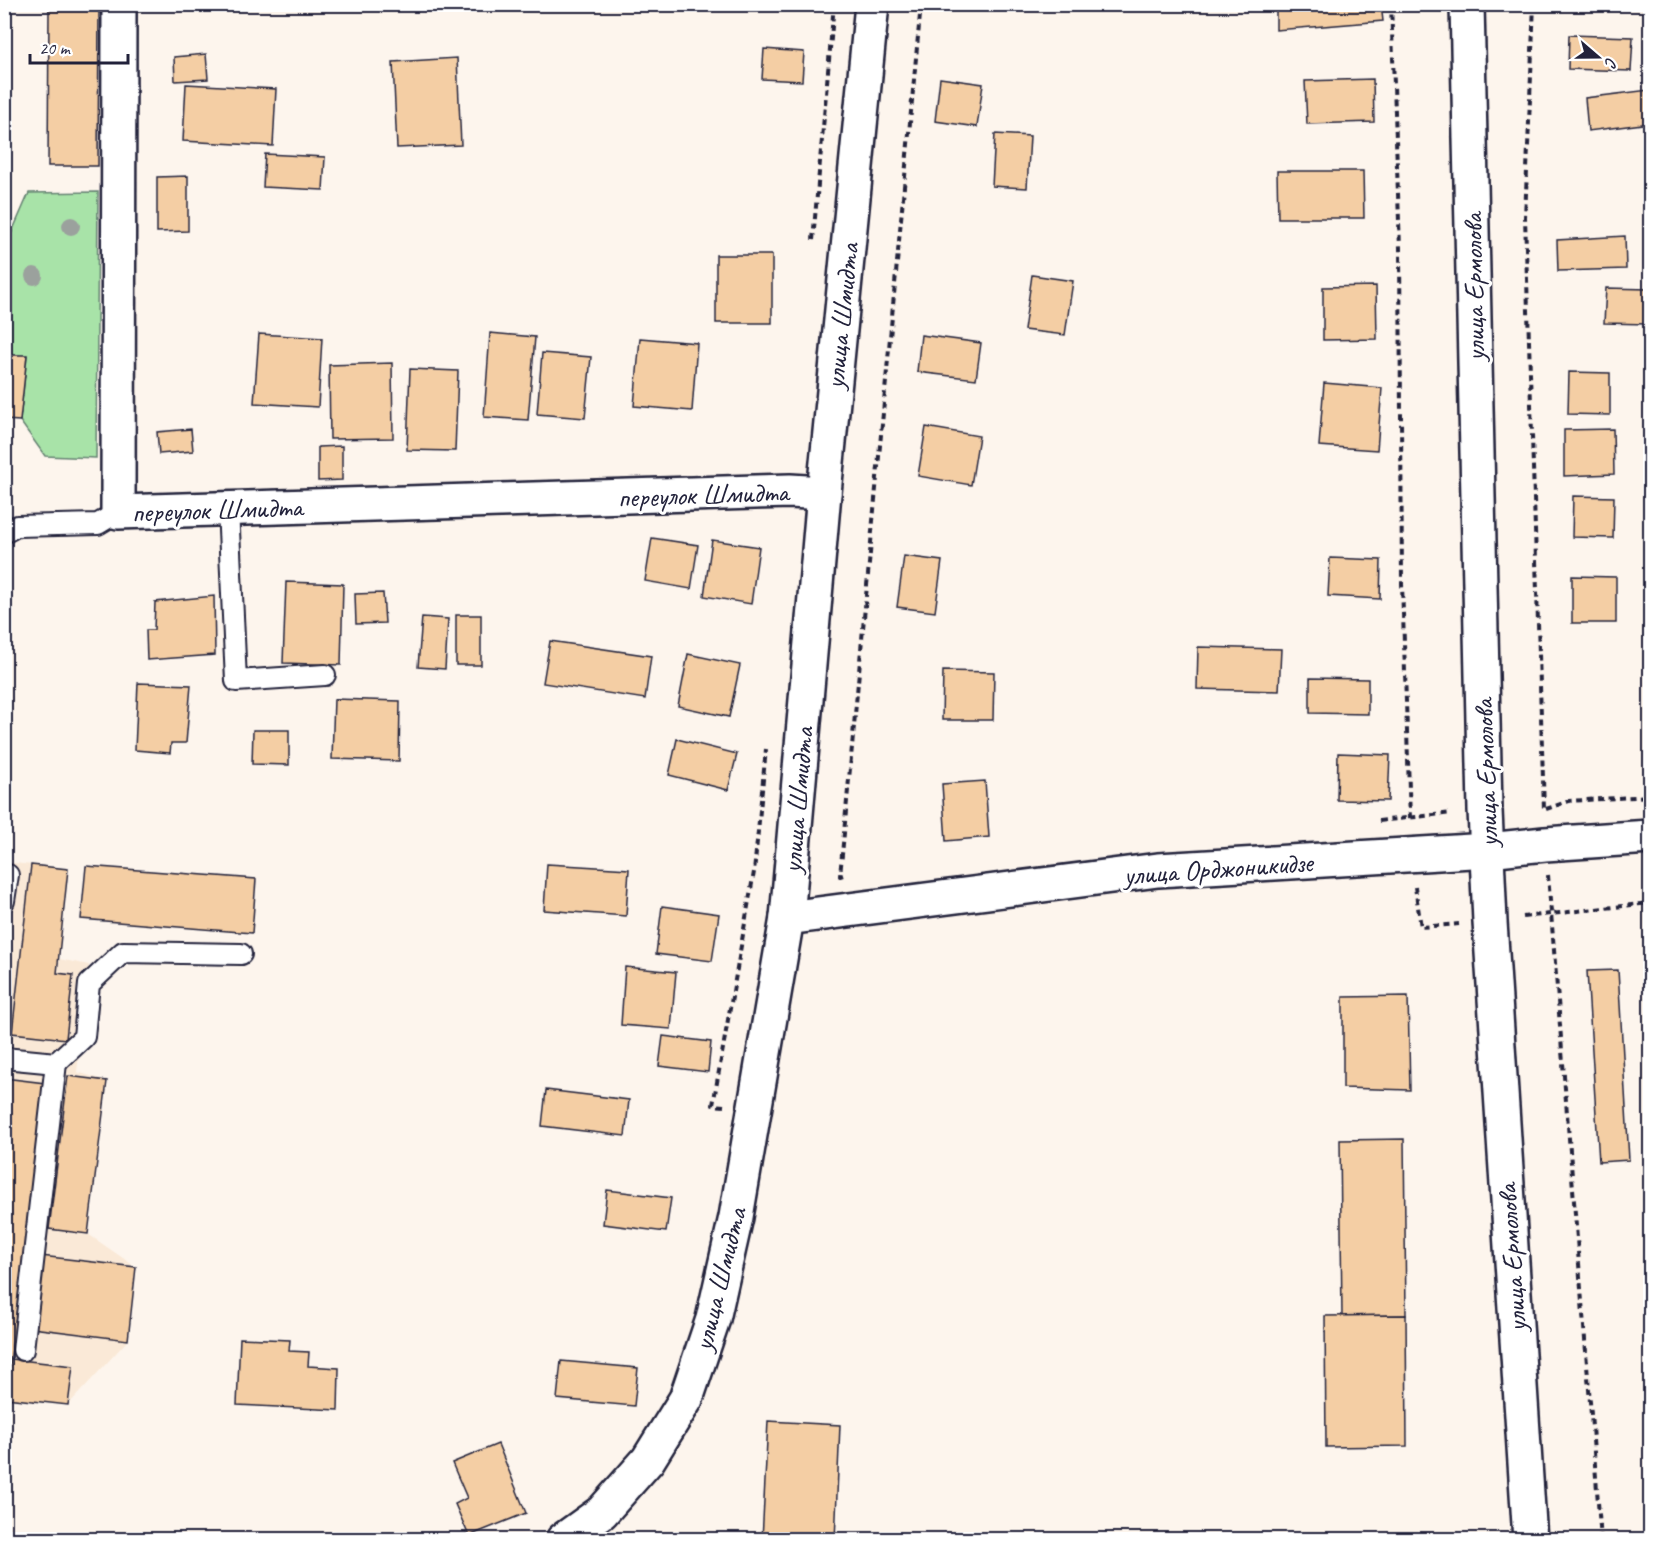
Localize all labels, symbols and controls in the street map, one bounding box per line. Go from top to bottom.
scale bar [30,27,128,65]
north arrow [1568,27,1628,87]
text: 20 m [39,37,72,59]
text: С [1600,55,1622,71]
street label: улица Ермолова [1455,210,1492,363]
street label: улица Шмидта [816,240,867,393]
street label: переулок Шмидта [617,474,791,515]
street label: переулок Шмидта [131,489,305,530]
street label: улица Ермолова [1465,696,1506,850]
street label: улица Шмидта [774,724,821,876]
street label: улица Орджоникидзе [1120,844,1316,893]
street label: улица Ермолова [1489,1180,1534,1335]
street label: улица Шмидта [684,1202,755,1356]

